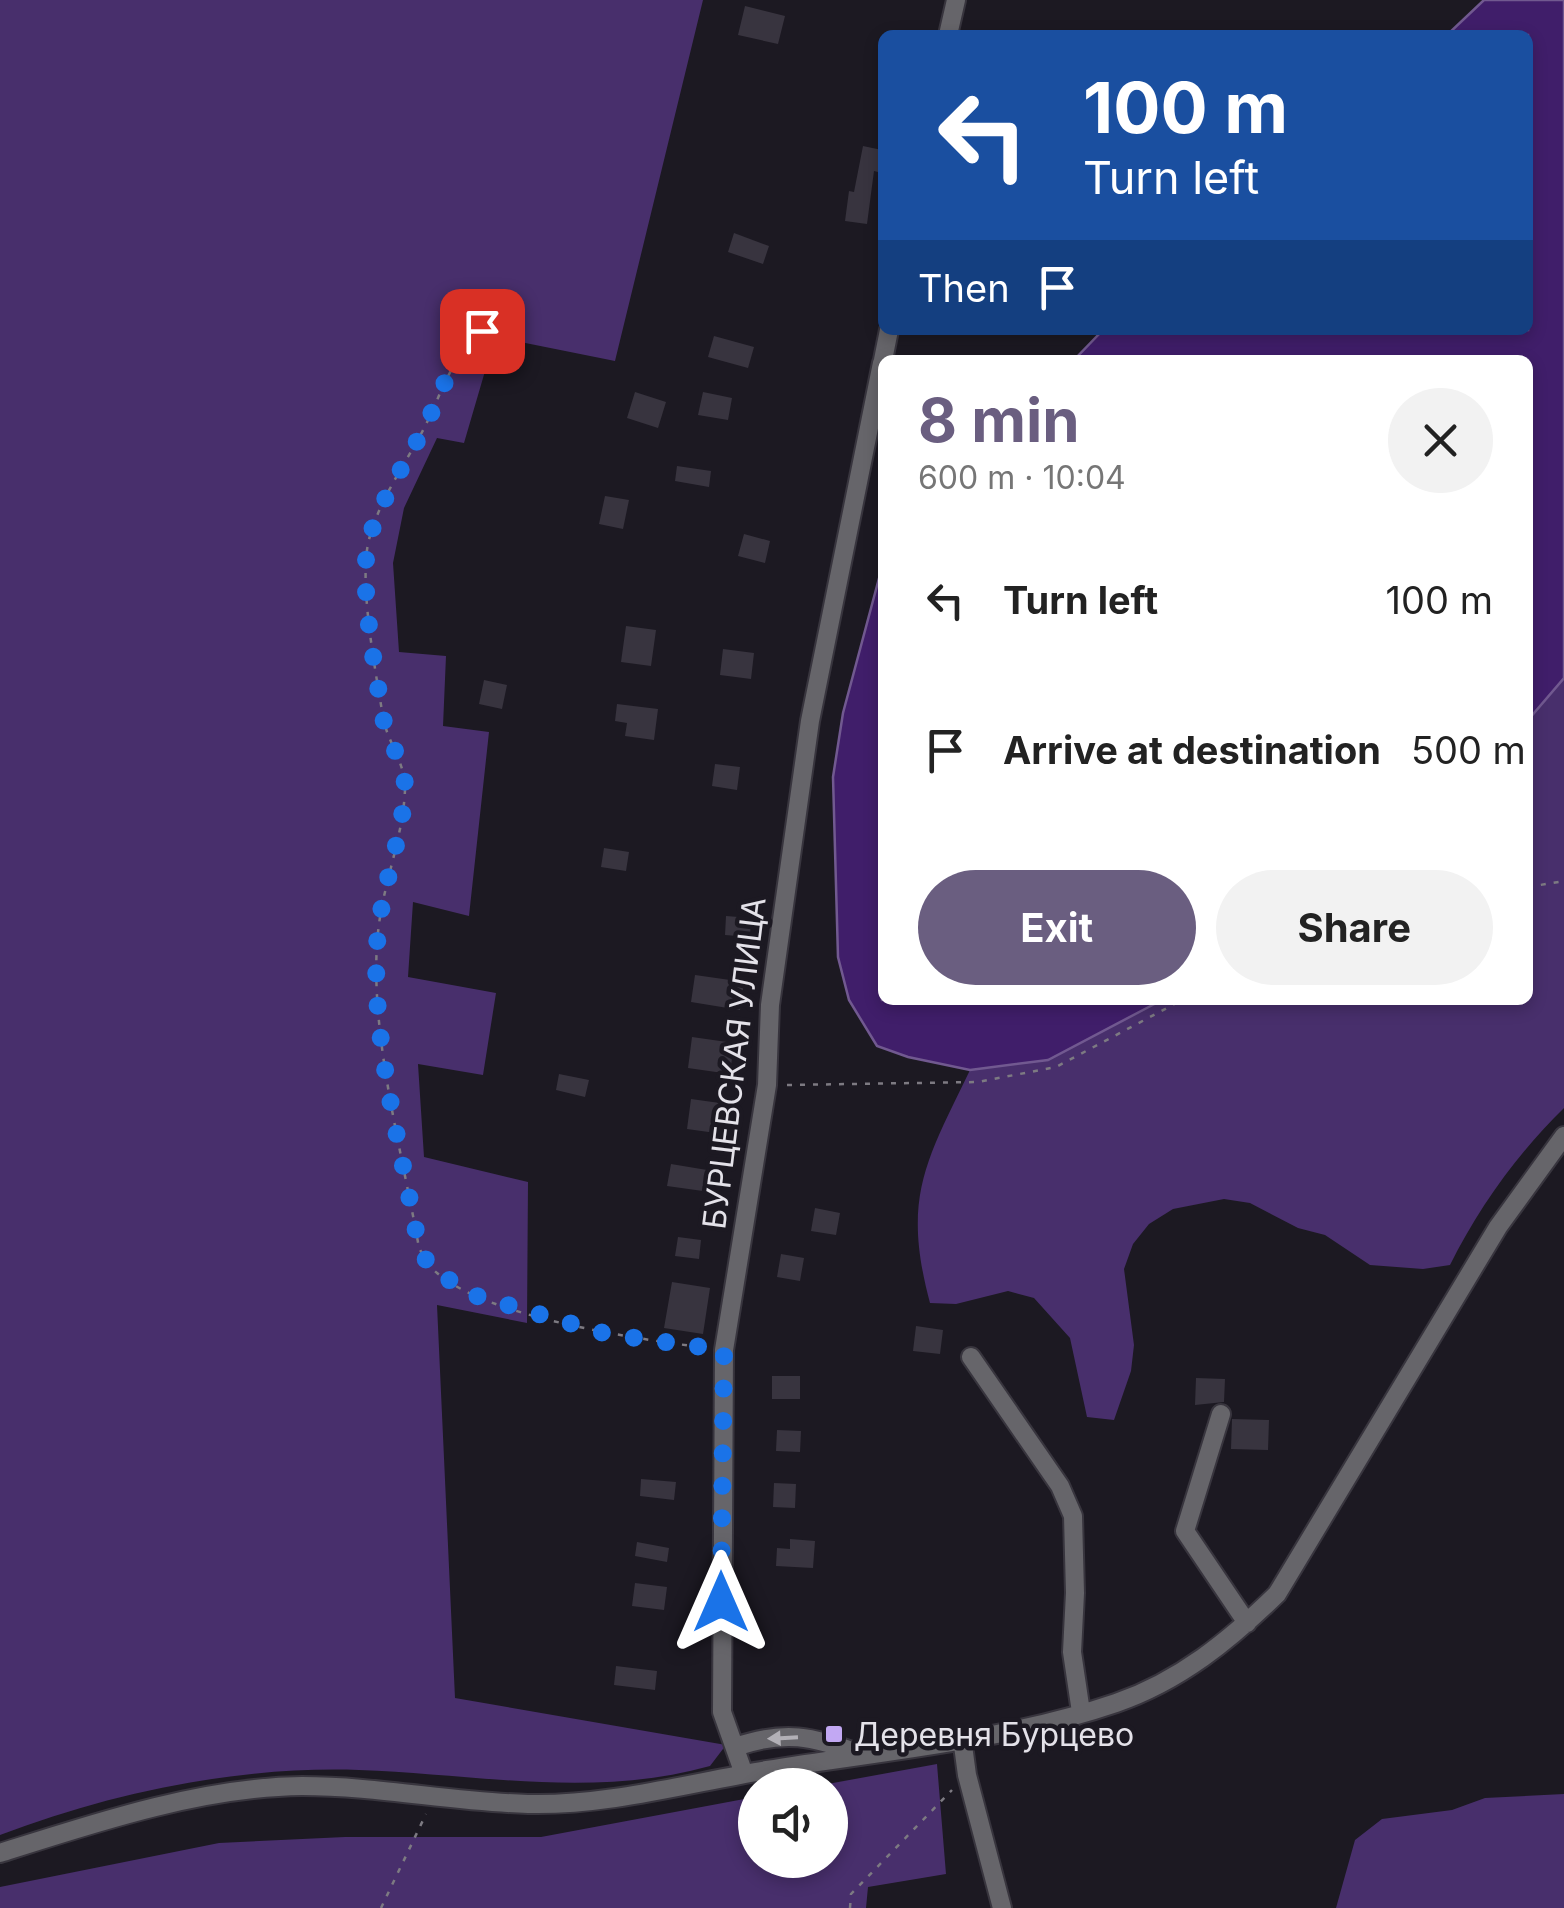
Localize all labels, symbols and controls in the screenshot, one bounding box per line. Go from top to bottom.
text: 100 m [1083,65,1288,150]
icon: left [918,70,1048,200]
text: Turn left [1083,150,1259,205]
icon: arrive [1030,260,1085,315]
text: Then [918,265,1010,311]
pin [440,289,525,374]
icon: arrive [455,304,510,359]
text: 8 min [918,384,1080,456]
button: close [1388,388,1493,493]
text: 600 m · 10:04 [918,458,1126,497]
icon: left [918,573,973,628]
text: Turn left [1003,577,1158,623]
text: 100 m [1386,577,1493,623]
icon: arrive [918,723,973,778]
text: Arrive at destination [1003,727,1381,773]
text: 500 m [1411,727,1526,773]
button: Exit [918,870,1196,985]
button: Share [1216,870,1493,985]
street label: БУРЦЕВСКАЯ УЛИЦА [694,895,774,1231]
position arrow [669,1550,773,1654]
place label: Деревня Бурцево [854,1715,1134,1754]
marker: Деревня Бурцево [823,1723,845,1745]
one-way arrow [766,1730,798,1746]
map controls [738,1768,848,1878]
button: sound [738,1768,848,1878]

